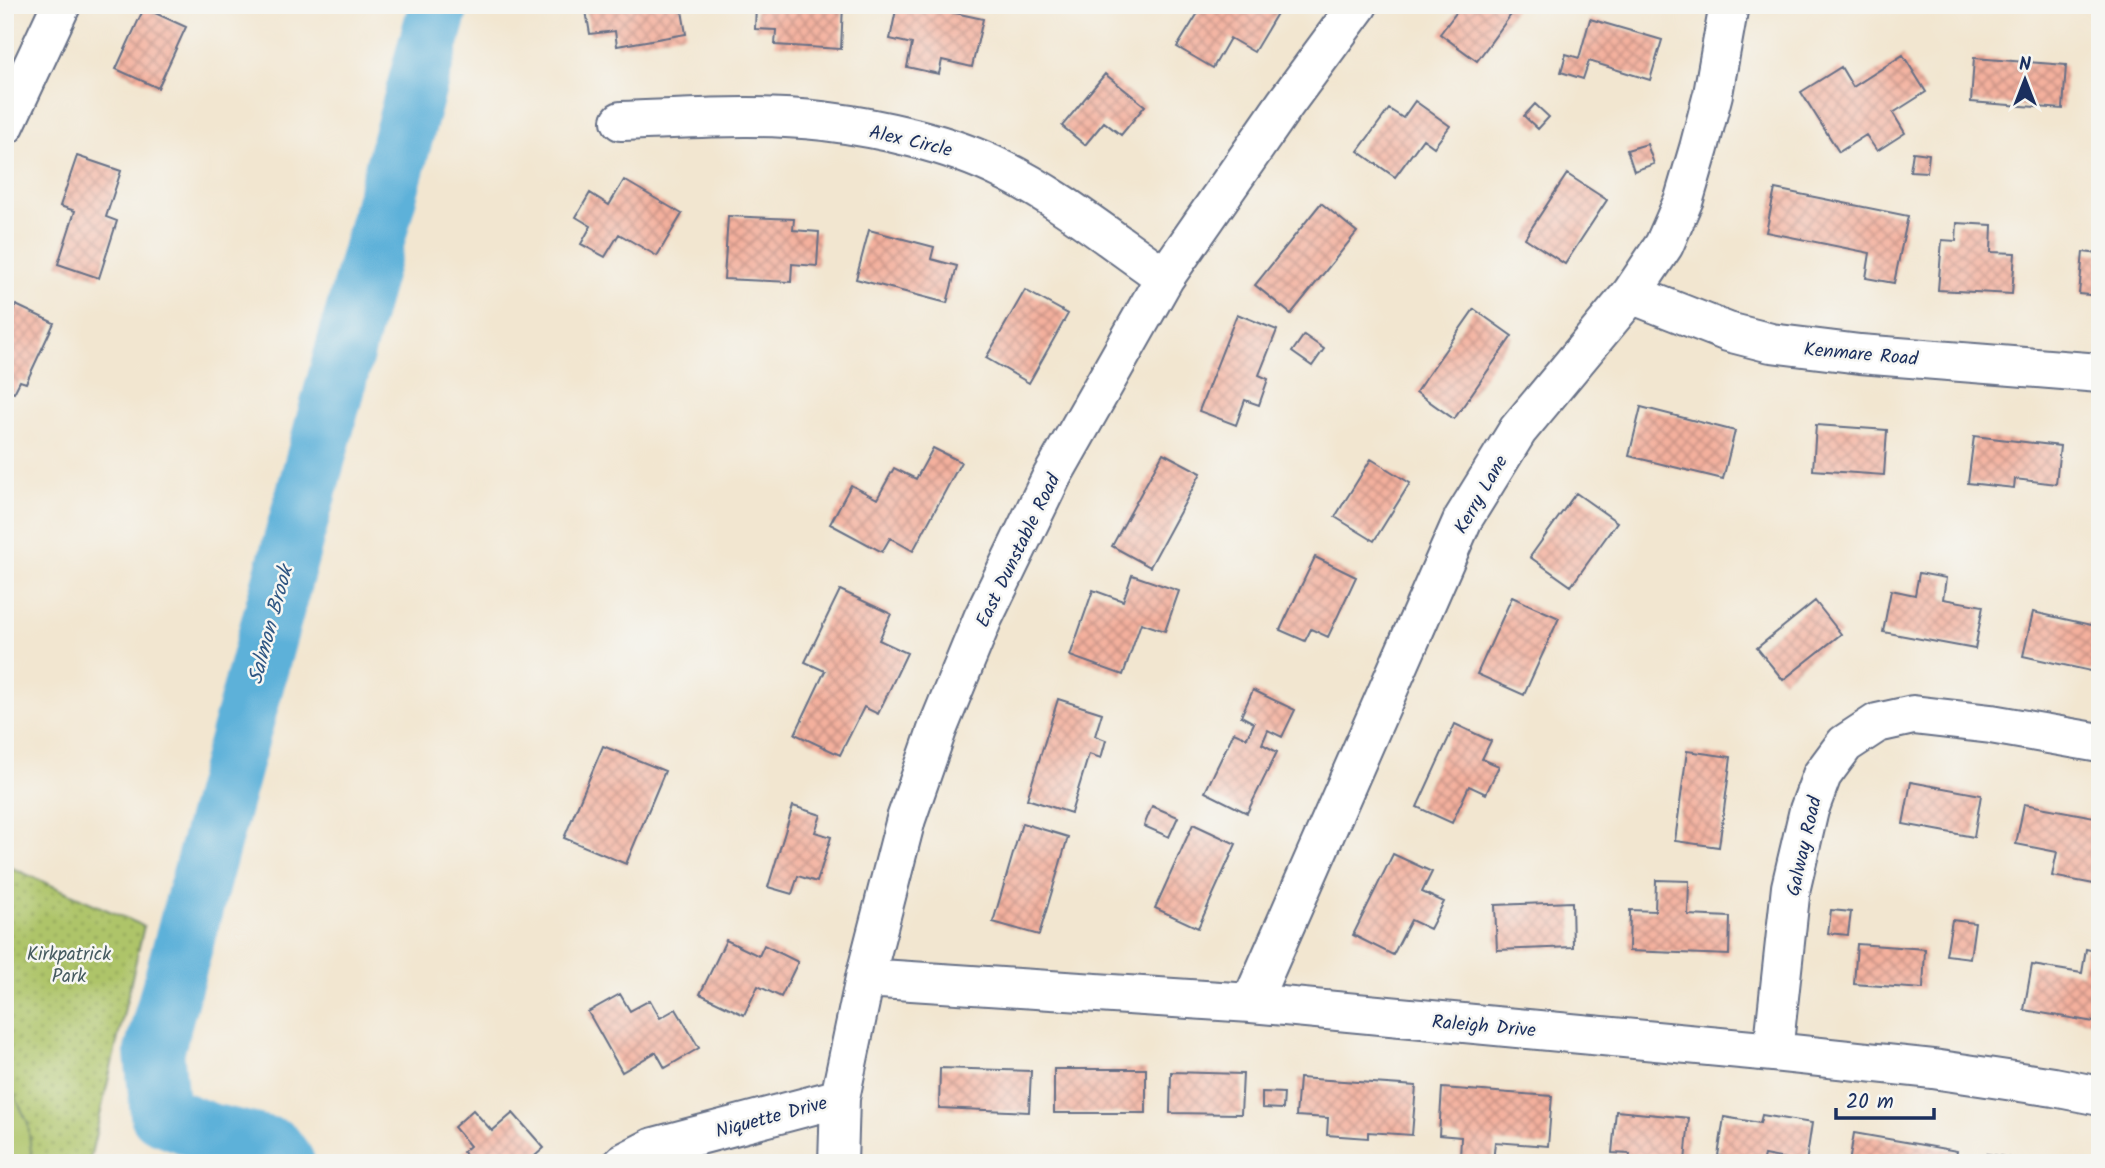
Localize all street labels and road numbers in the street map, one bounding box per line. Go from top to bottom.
street label: Alex Circle [866,118,955,166]
street label: Kenmare Road [1802,335,1920,375]
street label: Kerry Lane [1447,450,1517,540]
street label: East Dunstable Road [969,468,1069,633]
street label: Galway Road [1779,793,1831,899]
street label: Raleigh Drive [1431,1008,1537,1047]
street label: Niquette Drive [712,1088,831,1147]

